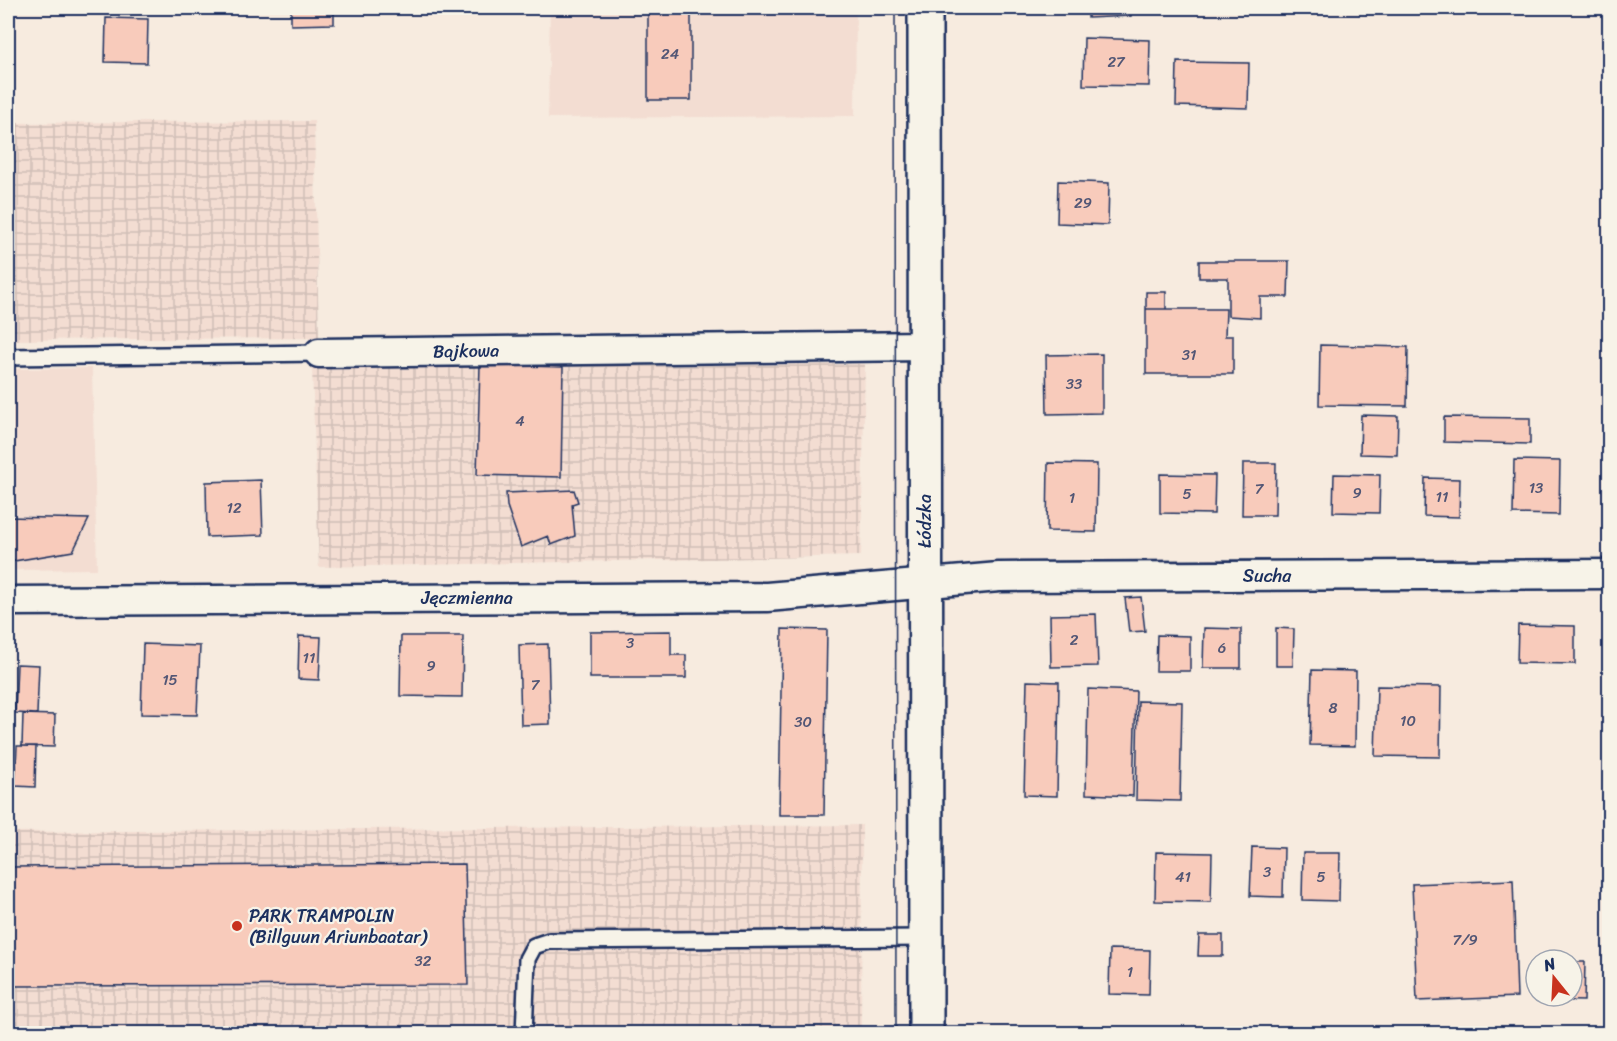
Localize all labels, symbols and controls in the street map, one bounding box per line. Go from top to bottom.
house number: 24 [661,41,679,67]
house number: 27 [1107,49,1126,75]
house number: 29 [1074,190,1092,216]
street label: Bajkowa [433,334,499,368]
house number: 31 [1182,342,1196,368]
house number: 33 [1066,371,1082,397]
house number: 4 [515,408,525,434]
house number: 13 [1529,475,1543,501]
house number: 7 [1255,476,1265,502]
house number: 9 [1352,480,1362,506]
house number: 5 [1182,481,1192,507]
house number: 11 [1436,484,1448,510]
house number: 1 [1069,485,1075,511]
street label: Łódzka [909,494,941,548]
house number: 12 [226,495,242,521]
street label: Sucha [1243,560,1292,592]
street label: Jęczmienna [420,582,513,614]
house number: 2 [1070,627,1079,653]
house number: 3 [626,630,634,656]
house number: 6 [1218,635,1226,661]
house number: 11 [303,645,315,671]
house number: 9 [426,653,436,679]
house number: 15 [162,667,178,693]
house number: 7 [531,672,541,698]
house number: 8 [1328,695,1338,721]
house number: 10 [1400,708,1416,734]
house number: 30 [794,709,812,735]
house number: 3 [1263,859,1271,885]
house number: 41 [1175,864,1191,890]
house number: 5 [1316,864,1326,890]
place label: PARK TRAMPOLIN (Billguun Ariunbaatar) [249,900,429,953]
marker: PARK TRAMPOLIN (Billguun Ariunbaatar) [230,919,244,933]
house number: 7/9 [1452,927,1478,953]
house number: 32 [415,948,432,974]
north arrow [1524,948,1584,1008]
text: N [1539,948,1560,980]
house number: 1 [1127,959,1133,985]

